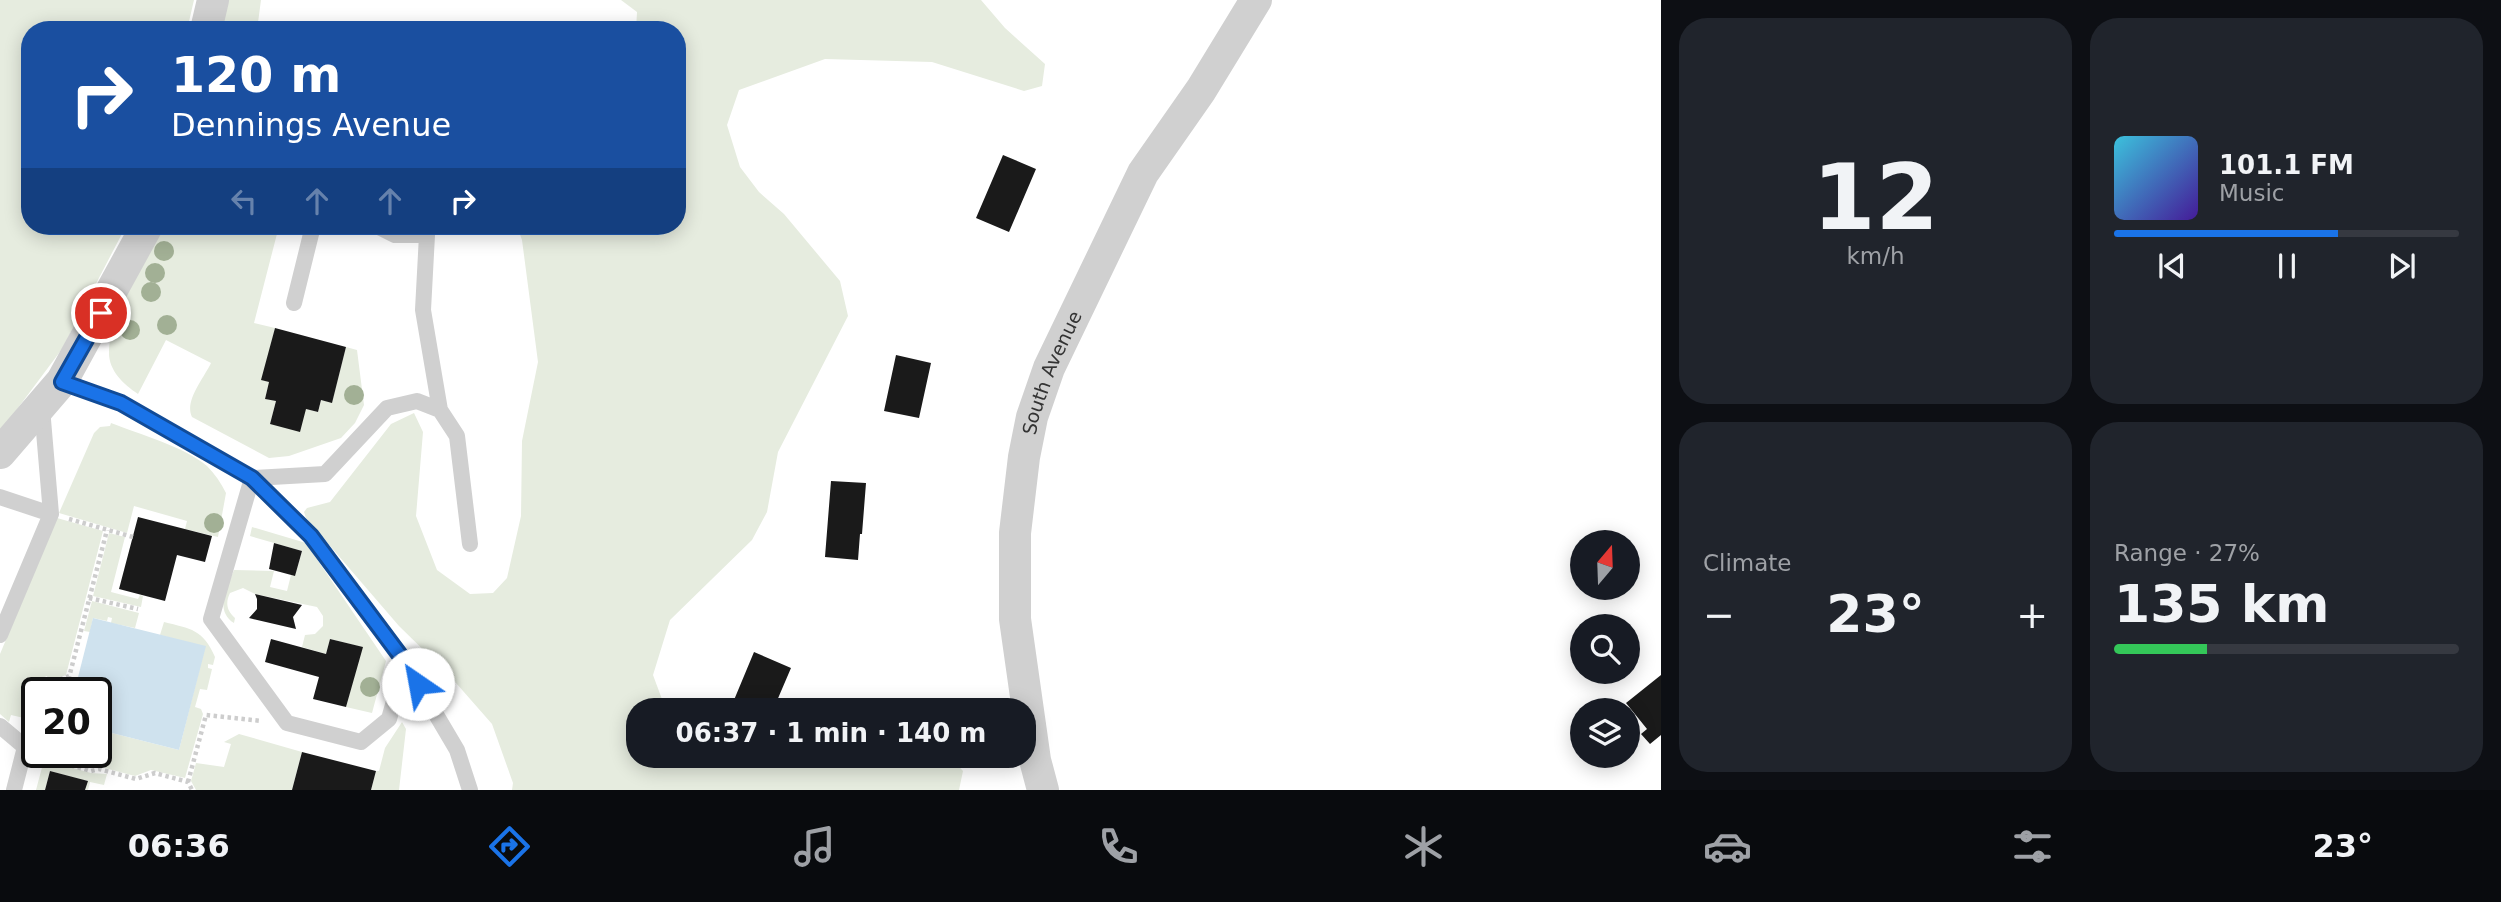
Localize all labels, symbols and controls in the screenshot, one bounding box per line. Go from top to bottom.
text: 120 m [171,47,341,104]
icon: right [56,49,147,140]
text: Dennings Avenue [171,106,451,144]
text: 12 [1812,145,1939,250]
text: 101.1 FM [2219,150,2354,180]
text: Music [2219,180,2284,206]
icon: left [225,182,263,220]
icon: ahead [298,182,336,220]
icon: ahead [371,182,409,220]
icon: right [444,182,482,220]
text: km/h [1846,243,1905,269]
icon: previous [2153,247,2191,285]
icon: pause [2268,247,2306,285]
icon: next [2383,247,2421,285]
pin [71,283,131,343]
icon: arrive [82,294,120,332]
street label: South Avenue [1018,307,1086,437]
north arrow [1570,530,1640,600]
map controls [1570,530,1640,768]
text: Range · 27% [2114,540,2260,566]
text: Climate [1703,550,1792,576]
text: 135 km [2114,574,2329,634]
text: 23° [1826,584,1925,644]
text: − [1703,593,1735,637]
text: + [2016,593,2048,637]
button: search [1570,614,1640,684]
position arrow [381,647,455,721]
speed limit sign: 20 [21,677,112,768]
button: layers [1570,698,1640,768]
text: 06:37 · 1 min · 140 m [676,718,986,748]
icon: directions [485,822,534,871]
icon: music [790,822,839,871]
icon: phone [1094,822,1143,871]
icon: climate [1399,822,1448,871]
icon: car [1703,822,1752,871]
icon: filters [2008,822,2057,871]
text: 06:36 [128,827,230,865]
text: 23° [2313,827,2373,865]

